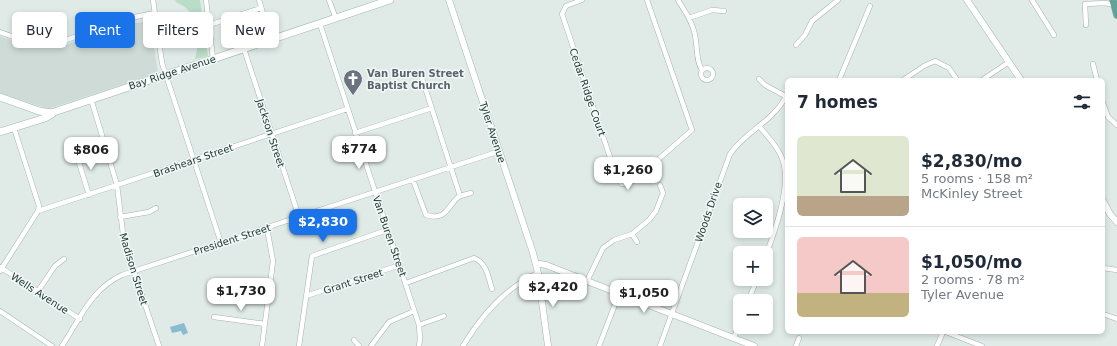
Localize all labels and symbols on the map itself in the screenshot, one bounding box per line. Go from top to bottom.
street label: Cedar Ridge Court [567,47,608,138]
street label: Bay Ridge Avenue [127,53,217,92]
church icon: Van Buren Street Baptist Church [342,68,364,96]
place label: Van Buren Street Baptist Church [367,68,464,91]
street label: Jackson Street [254,96,287,169]
street label: Tyler Avenue [477,99,508,164]
pin: $774 [335,136,383,170]
pin: $806 [67,137,115,171]
street label: Brashears Street [152,142,235,179]
pin: $1,260 [595,157,661,191]
street label: Woods Drive [693,181,724,244]
street label: Van Buren Street [371,194,409,278]
pin: $2,830 [290,209,356,243]
street label: President Street [192,222,272,257]
street label: Madison Street [117,232,150,307]
street label: Grant Street [322,267,384,296]
street label: Wells Avenue [9,271,71,316]
pin: $2,420 [520,274,586,308]
pin: $1,730 [208,278,274,312]
pin: $1,050 [611,280,677,314]

